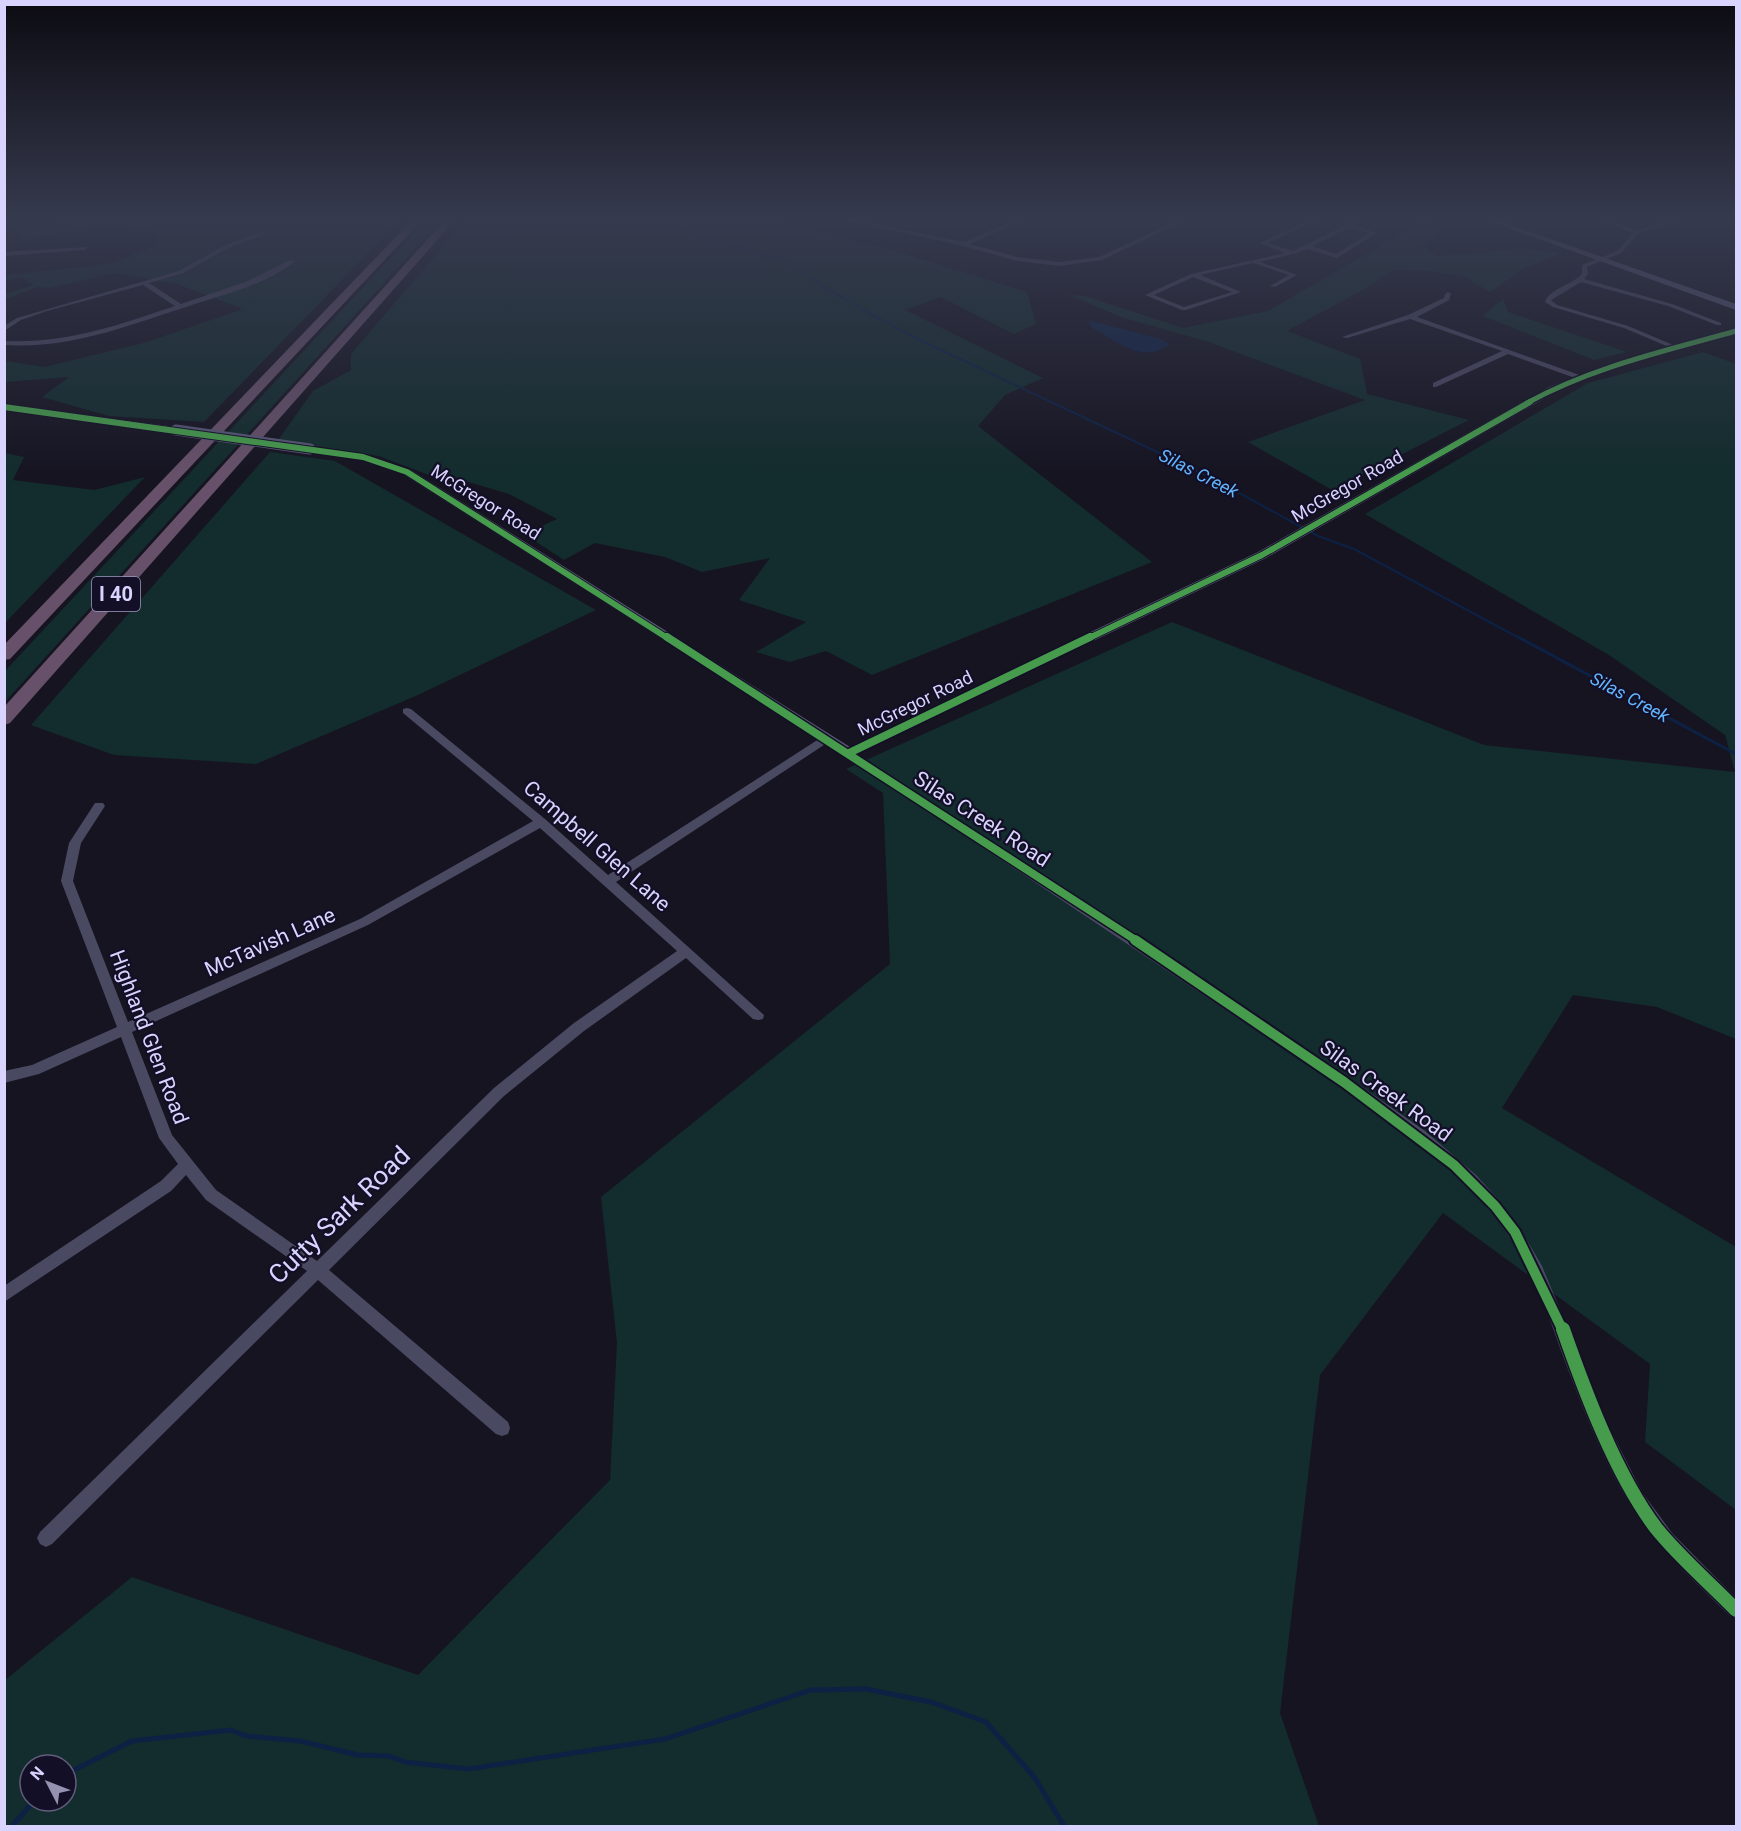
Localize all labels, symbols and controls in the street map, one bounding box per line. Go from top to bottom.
water label: Silas Creek [1156,444,1243,502]
street label: McGregor Road [1288,446,1406,526]
street label: McGregor Road [427,460,545,544]
road number: I 40 [92,577,140,611]
street label: McGregor Road [854,666,976,740]
water label: Silas Creek [1587,667,1674,727]
street label: Silas Creek Road [910,766,1054,872]
street label: Campbell Glen Lane [519,776,675,916]
street label: McTavish Lane [201,902,339,982]
street label: Highland Glen Road [105,947,193,1127]
street label: Silas Creek Road [1315,1035,1457,1147]
street label: Cutty Sark Road [262,1140,416,1290]
north arrow [18,1753,78,1813]
text: N [26,1763,48,1784]

